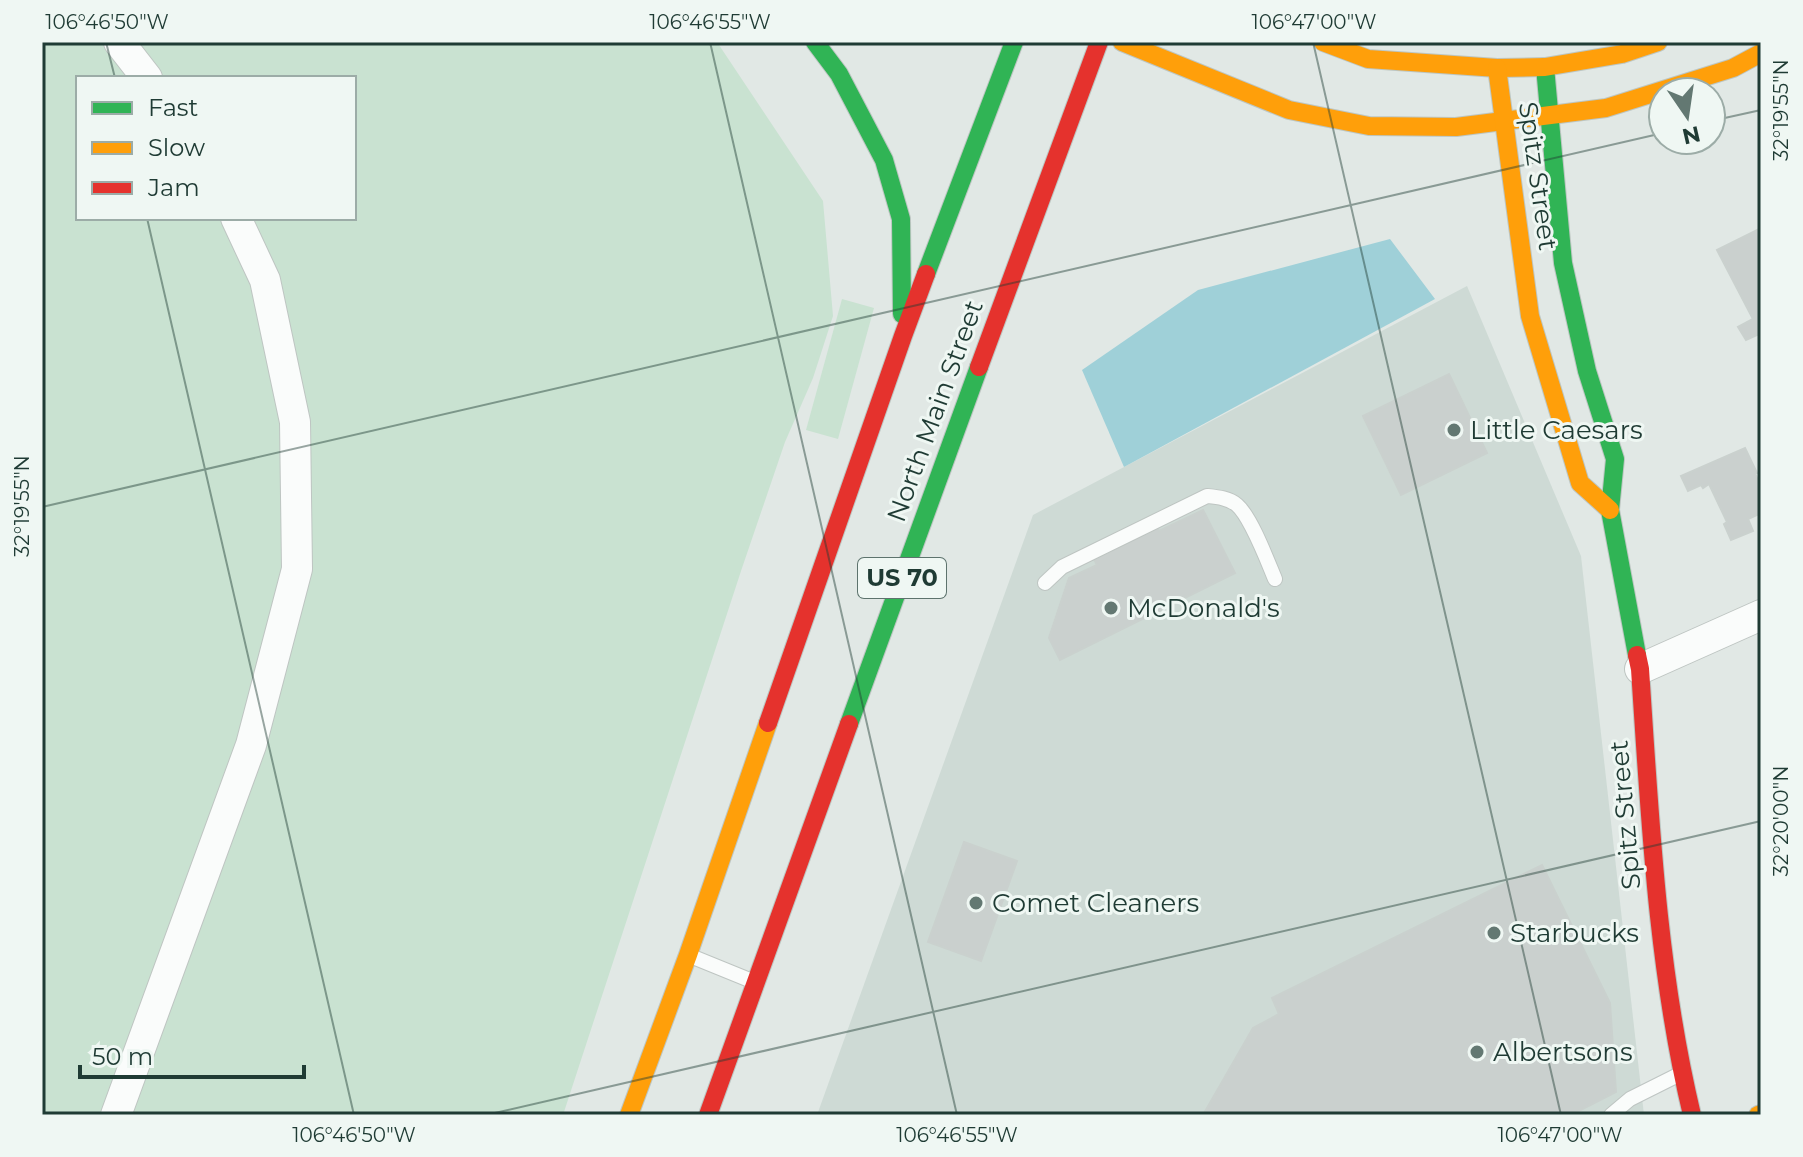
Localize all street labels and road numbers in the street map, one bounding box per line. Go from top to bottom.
street label: Spitz Street [1512,100,1564,252]
street label: North Main Street [880,296,990,526]
road number: US 70 [858,558,946,598]
street label: Spitz Street [1603,739,1647,891]

